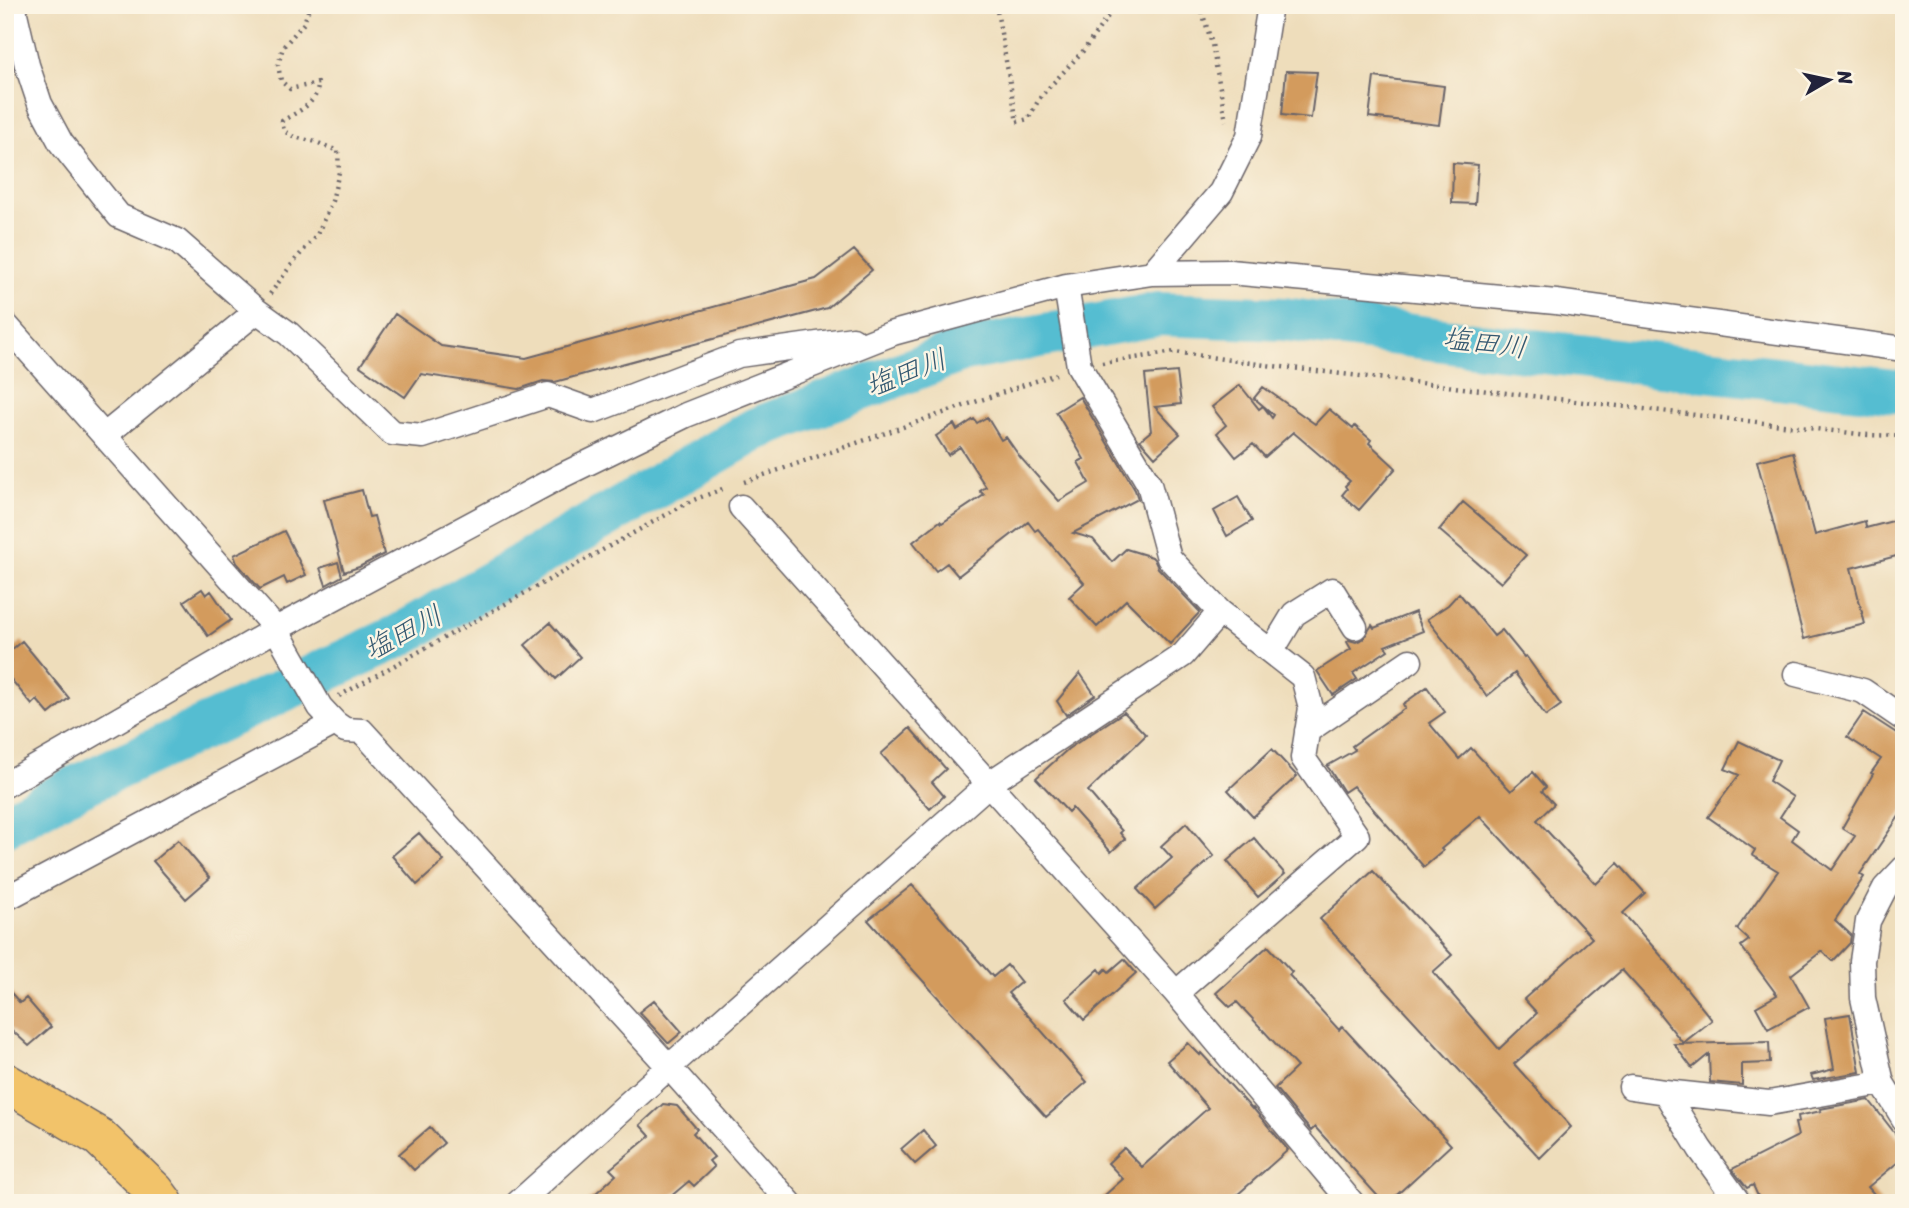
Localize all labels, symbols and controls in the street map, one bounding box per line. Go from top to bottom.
north arrow [1794,46,1864,116]
text: N [1828,67,1863,87]
water label: 塩田川 [1440,313,1530,372]
water label: 塩田川 [858,335,954,410]
water label: 塩田川 [355,591,452,674]

